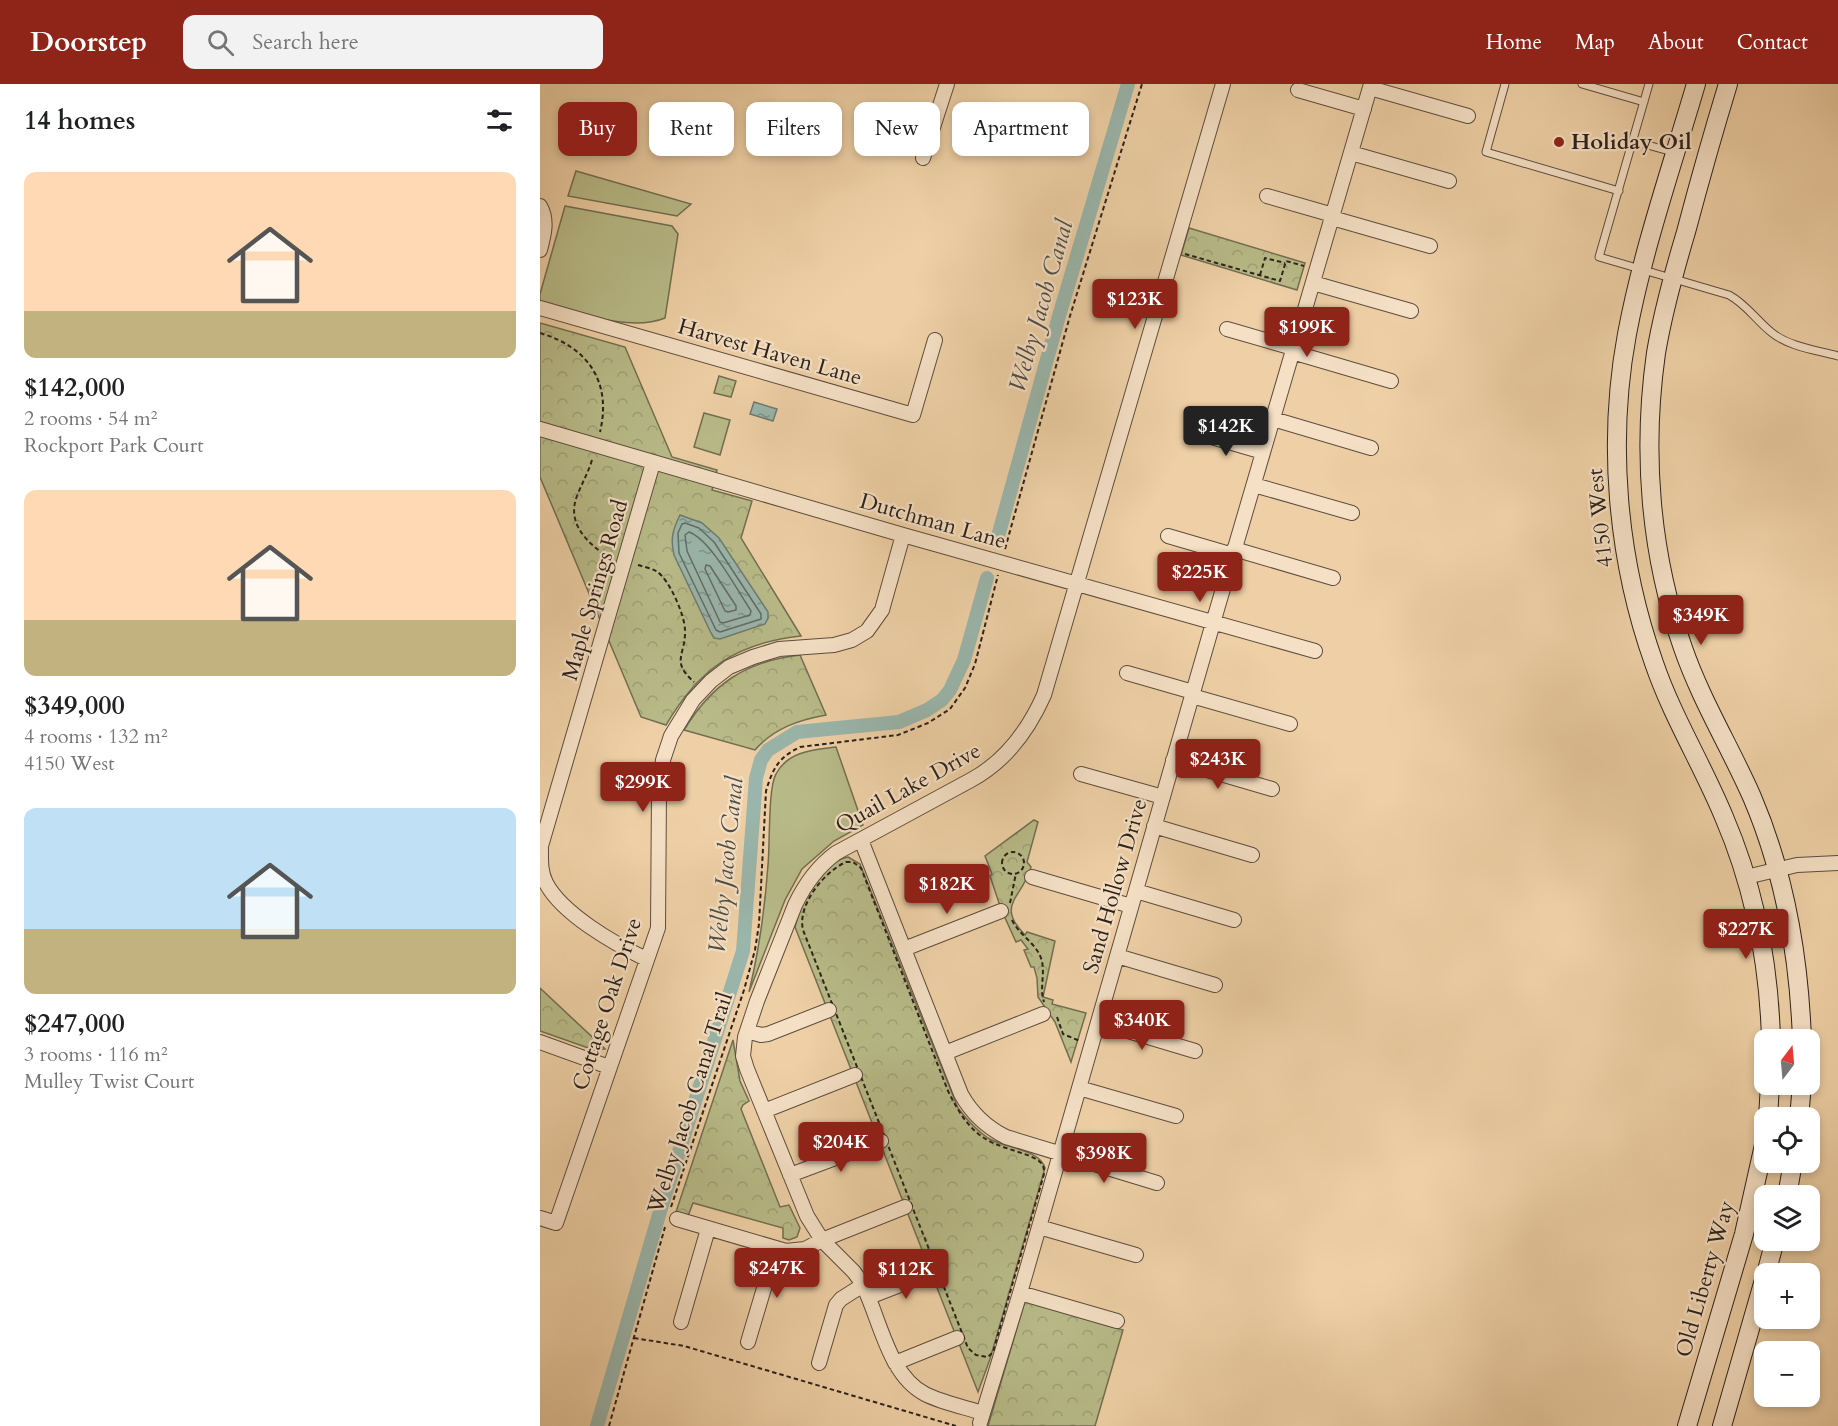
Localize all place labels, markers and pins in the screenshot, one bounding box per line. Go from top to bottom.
place label: Holiday Oil [1571,127,1692,157]
marker: Holiday Oil [1552,135,1566,149]
pin: $123K [1093,279,1177,330]
pin: $199K [1265,307,1349,358]
pin: $142K [1184,406,1268,457]
pin: $225K [1158,552,1242,603]
pin: $349K [1659,595,1743,646]
pin: $243K [1176,739,1260,790]
pin: $299K [601,762,685,813]
pin: $182K [905,864,989,915]
pin: $227K [1704,909,1788,960]
pin: $340K [1100,1000,1184,1051]
pin: $204K [799,1122,883,1173]
pin: $398K [1062,1133,1146,1184]
pin: $247K [735,1248,819,1299]
pin: $112K [864,1249,948,1300]

